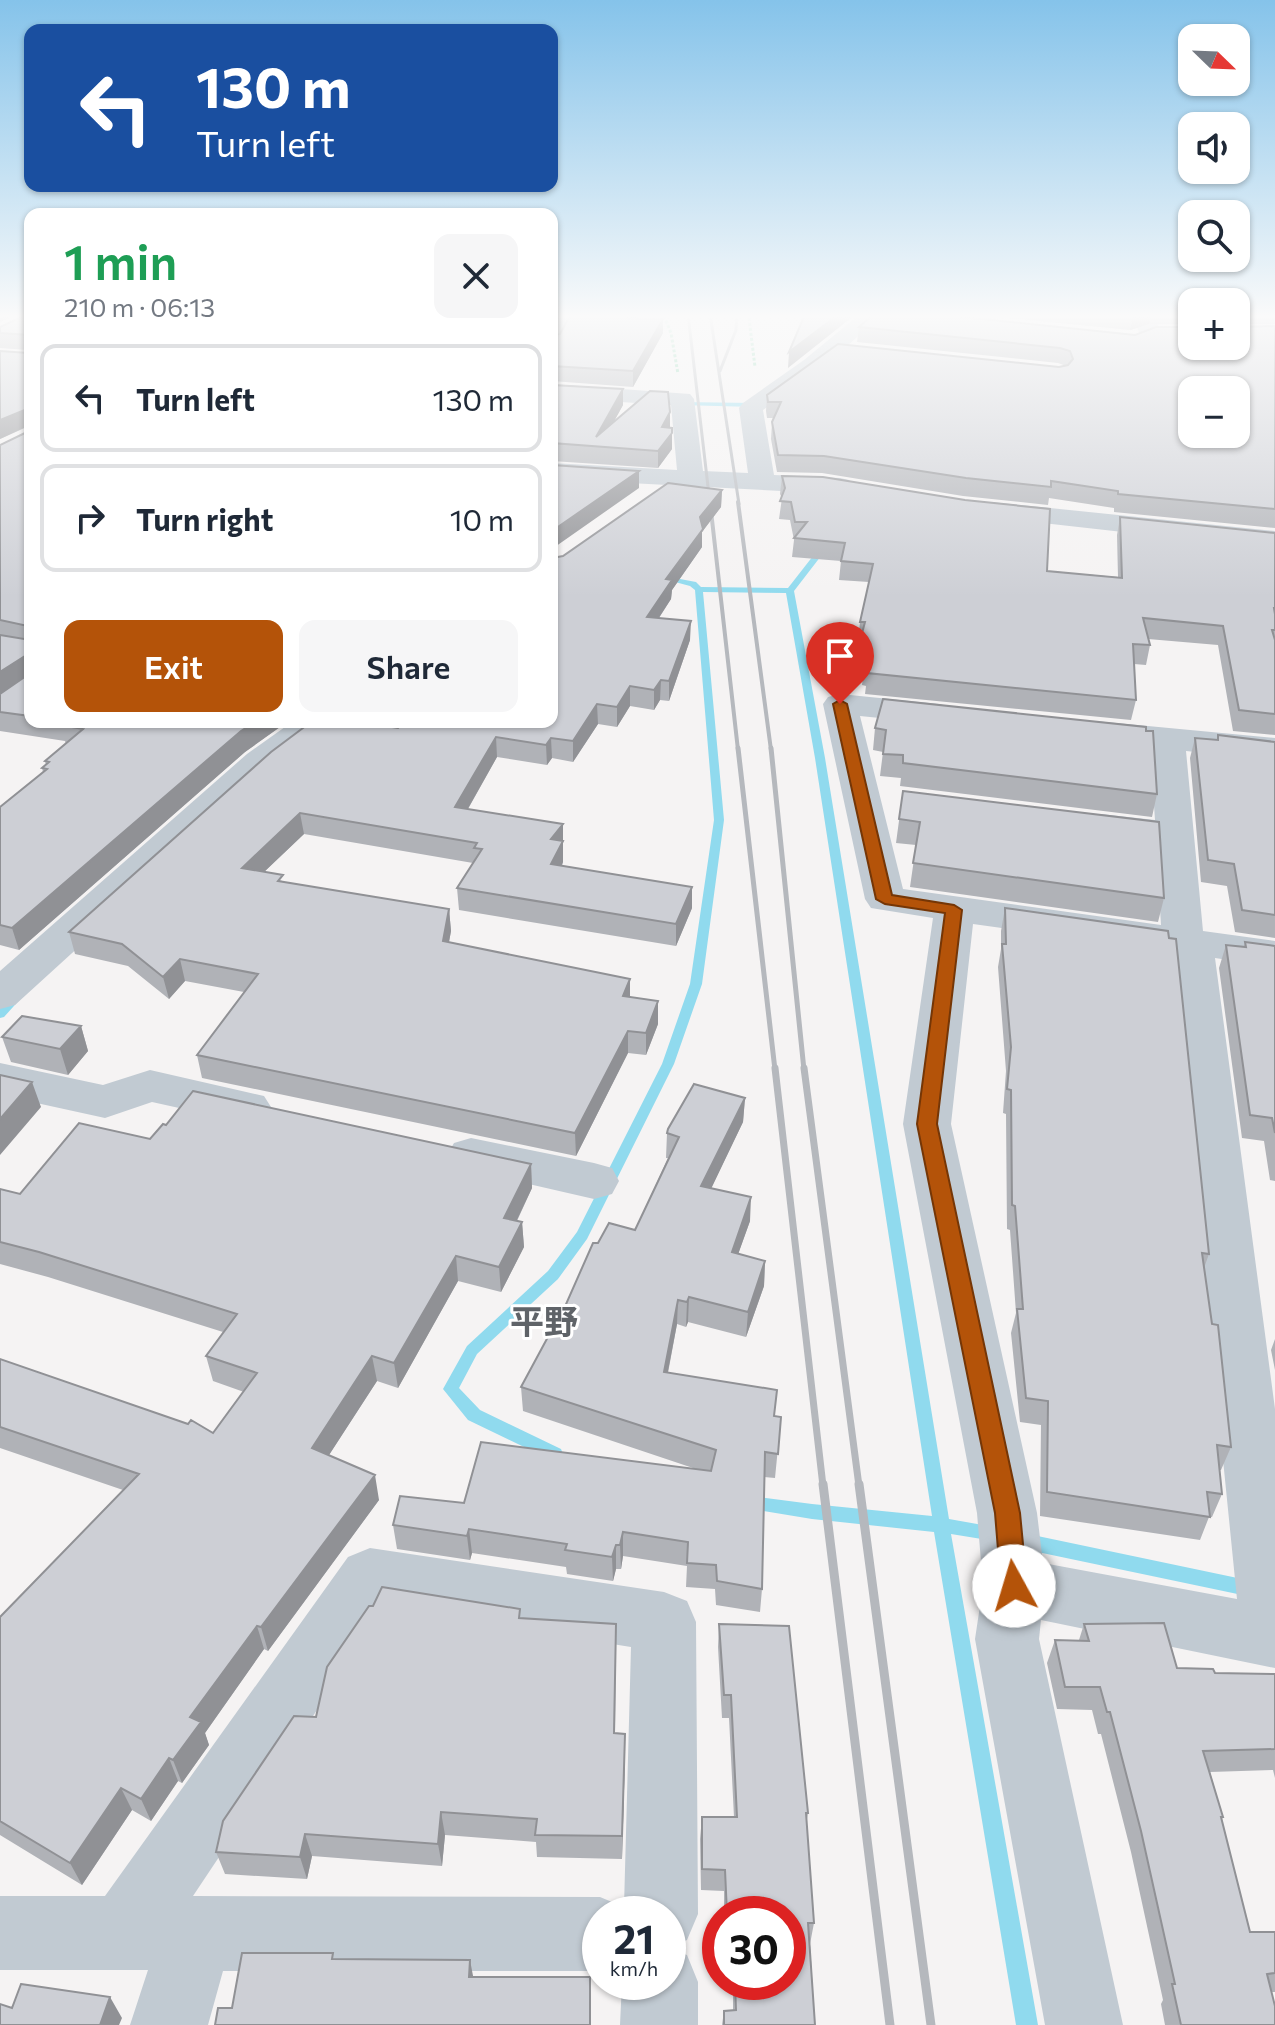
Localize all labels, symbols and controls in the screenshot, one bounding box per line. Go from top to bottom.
north arrow [1178,24,1250,96]
map controls [1178,24,1250,448]
text: 130 m [196,51,351,120]
icon: left [64,56,168,160]
button: sound [1178,112,1250,184]
text: Turn left [196,120,335,164]
button: search [1178,200,1250,272]
text: 1 min [64,231,177,290]
button: close [434,234,518,318]
button: + [1178,288,1250,360]
text: 210 m · 06:13 [64,291,215,322]
icon: left [68,376,112,420]
button: − [1178,376,1250,448]
text: Turn left [136,380,255,417]
text: 130 m [433,380,514,417]
icon: right [68,496,112,540]
text: Turn right [136,500,273,537]
text: 10 m [450,500,514,537]
button: Exit [64,620,283,712]
button: Share [299,620,518,712]
pin [806,622,874,704]
icon: arrive [818,634,862,678]
district label: 平野 [510,1299,578,1341]
position arrow [972,1544,1056,1628]
speed limit sign: 30 [702,1896,806,2000]
text: 21 [614,1913,654,1962]
text: km/h [610,1956,658,1980]

